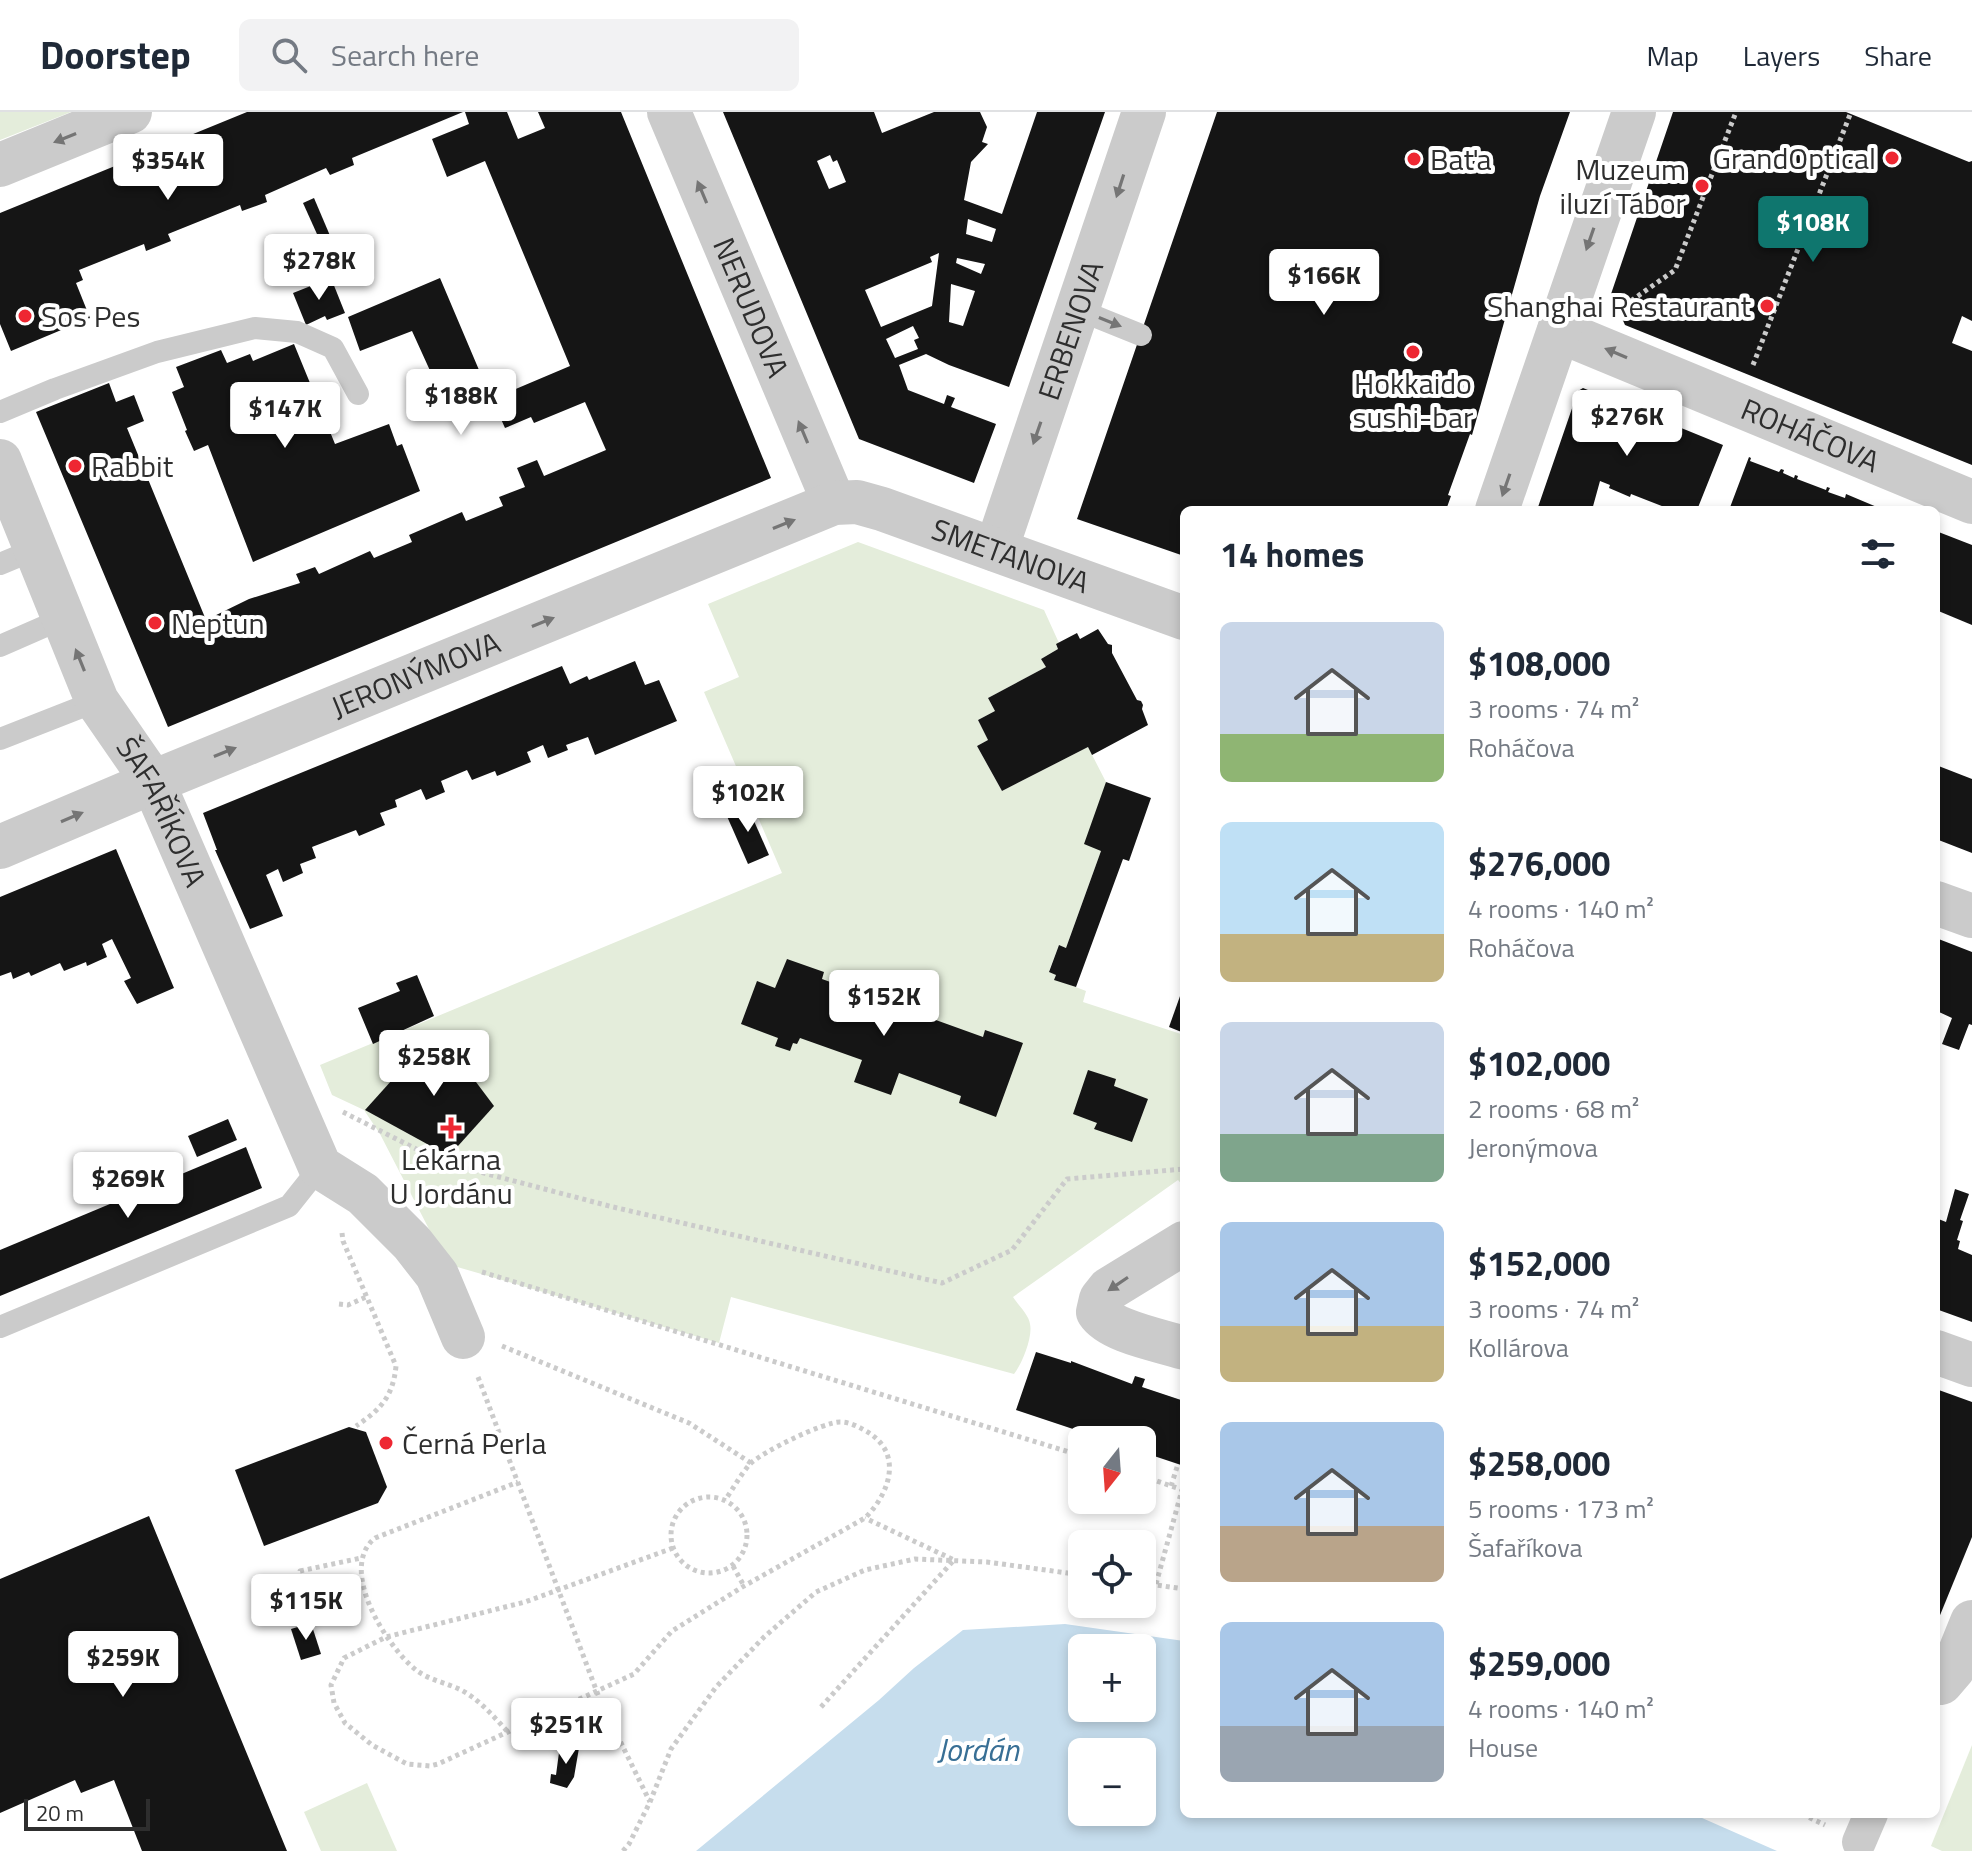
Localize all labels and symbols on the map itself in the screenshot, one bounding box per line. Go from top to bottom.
one-way arrow [53,132,77,145]
pin: $354K [112,134,224,202]
place label: GrandOptical [1712,135,1876,181]
place label: Baťa [1430,136,1492,182]
place label: Muzeum iluzí Tábor [1560,146,1686,226]
marker: GrandOptical [1883,149,1901,167]
marker: Baťa [1405,150,1423,168]
one-way arrow [1113,174,1125,198]
marker: Muzeum iluzí Tábor [1693,177,1711,195]
one-way arrow [696,180,709,204]
pin: $108K [1757,196,1869,264]
one-way arrow [1584,227,1596,251]
street label: NERUDOVA [701,230,801,385]
pin: $278K [263,234,375,302]
pin: $166K [1268,249,1380,317]
street label: ERBENOVA [1025,254,1115,406]
place label: Shanghai Restaurant [1487,283,1751,329]
place label: Sos Pes [41,293,140,339]
marker: Shanghai Restaurant [1758,297,1776,315]
marker: Sos Pes [16,307,34,325]
one-way arrow [1098,316,1122,329]
marker: Hokkaido sushi-bar [1404,343,1422,361]
one-way arrow [1604,347,1628,360]
place label: Hokkaido sushi-bar [1353,360,1473,440]
pin: $188K [405,369,517,437]
pin: $147K [229,382,341,450]
street label: ROHÁČOVA [1734,386,1887,484]
pin: $276K [1571,390,1683,458]
one-way arrow [796,419,809,443]
one-way arrow [1031,421,1043,445]
place label: Rabbit [91,443,174,489]
marker: Rabbit [66,457,84,475]
one-way arrow [1499,473,1511,497]
street label: SMETANOVA [926,506,1096,605]
one-way arrow [772,517,796,530]
place label: Neptun [171,600,265,646]
marker: Neptun [146,614,164,632]
one-way arrow [532,615,556,628]
street label: JERONÝMOVA [324,619,507,730]
one-way arrow [73,648,86,672]
street label: ŠAFAŘÍKOVA [105,727,219,894]
one-way arrow [213,746,237,759]
pin: $102K [692,766,804,834]
one-way arrow [60,810,84,823]
pin: $152K [828,970,940,1038]
pin: $258K [378,1030,490,1098]
marker: Lékárna U Jordánu [442,1119,460,1137]
place label: Lékárna U Jordánu [389,1136,513,1216]
pin: $269K [72,1152,184,1220]
one-way arrow [1108,1277,1129,1292]
place label: Černá Perla [402,1420,546,1466]
north arrow [1068,1426,1156,1514]
marker: Černá Perla [377,1434,395,1452]
pin: $115K [250,1574,362,1642]
pin: $259K [67,1631,179,1699]
pin: $251K [510,1698,622,1766]
water label: Jordán [937,1725,1020,1773]
scale bar [24,1795,150,1831]

